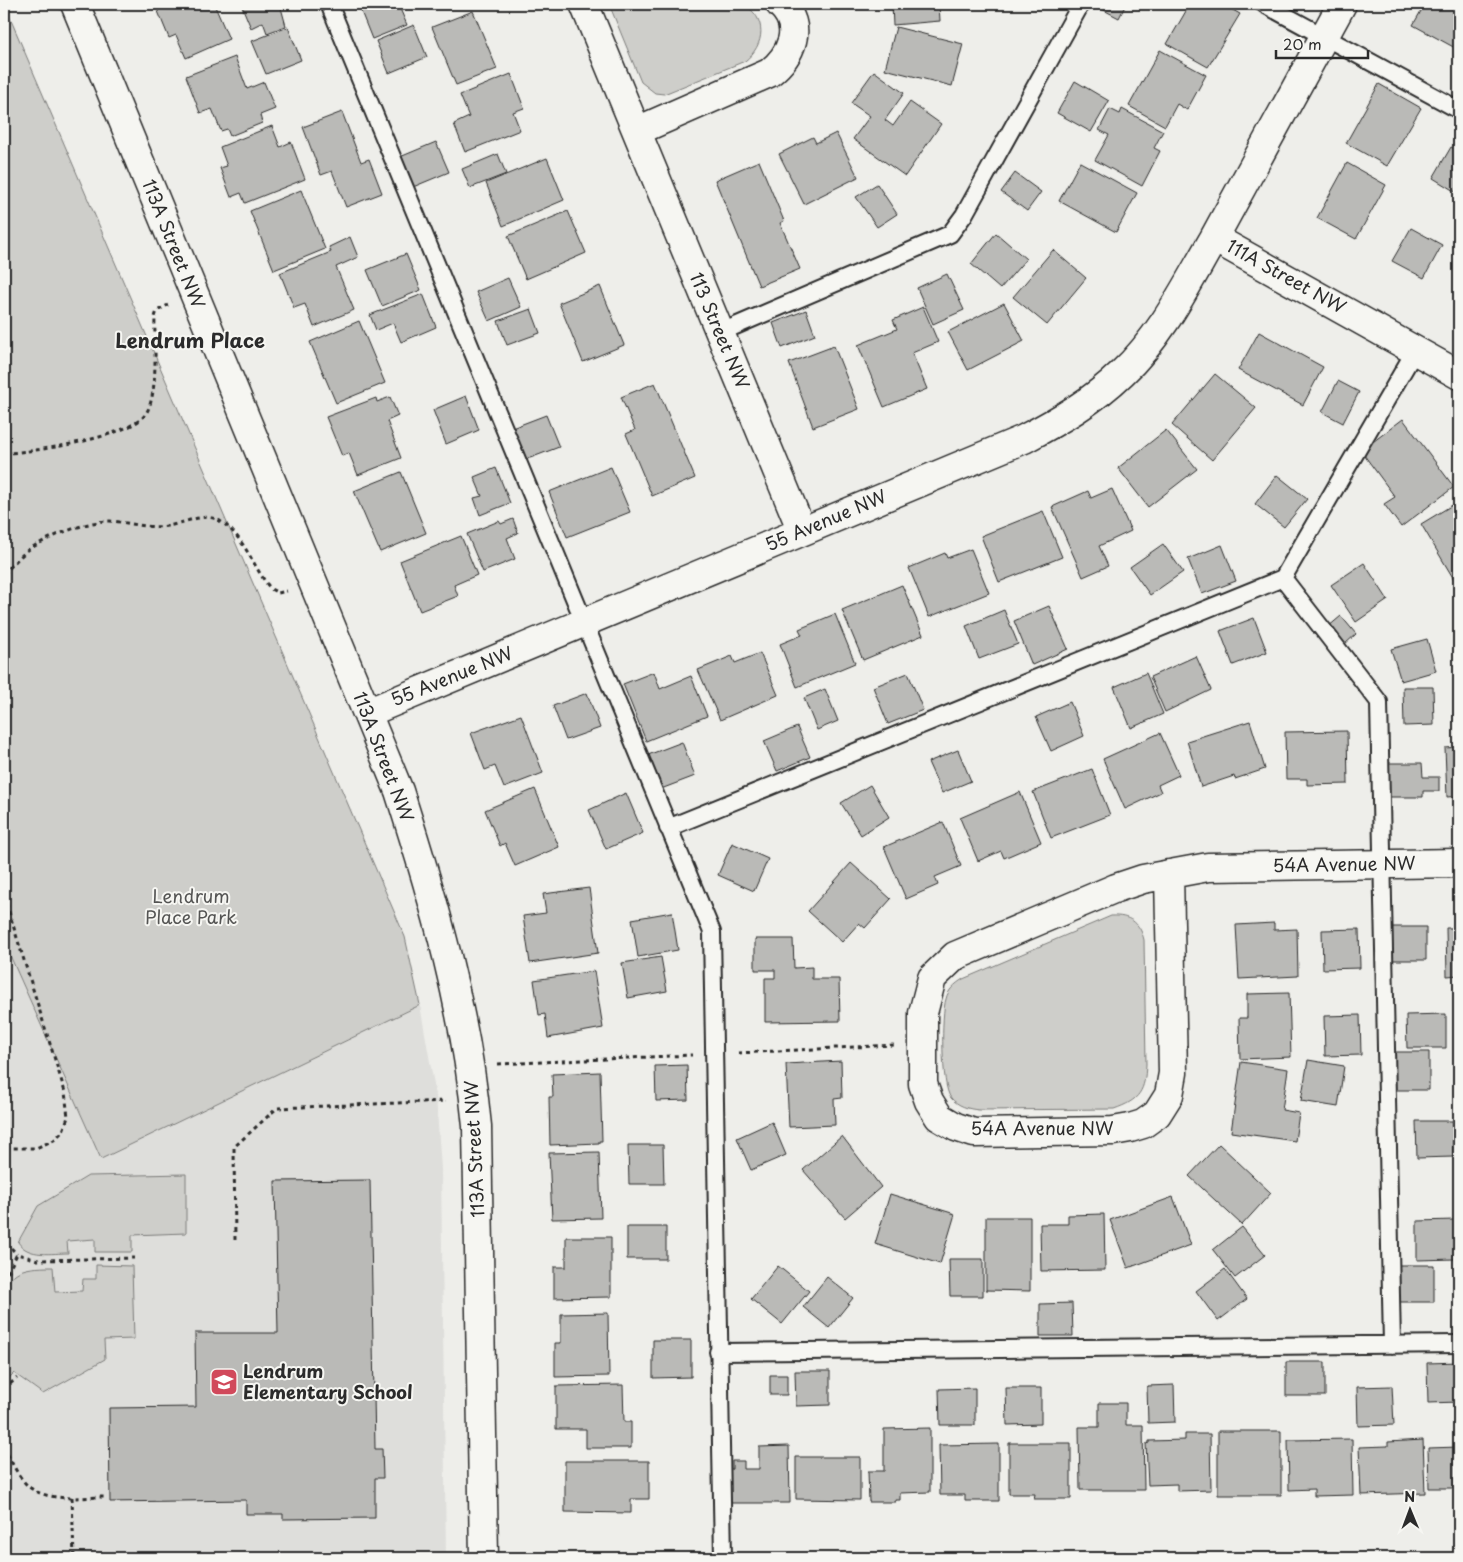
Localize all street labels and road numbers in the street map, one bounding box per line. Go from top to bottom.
street label: 113A Street NW [136,175,213,312]
street label: 111A Street NW [1222,232,1351,320]
street label: 113 Street NW [684,268,757,393]
street label: 55 Avenue NW [761,482,891,557]
street label: 55 Avenue NW [387,639,517,712]
street label: 113A Street NW [347,688,422,825]
street label: 54A Avenue NW [1272,849,1416,878]
street label: 113A Street NW [456,1080,491,1218]
street label: 54A Avenue NW [971,1114,1114,1141]

